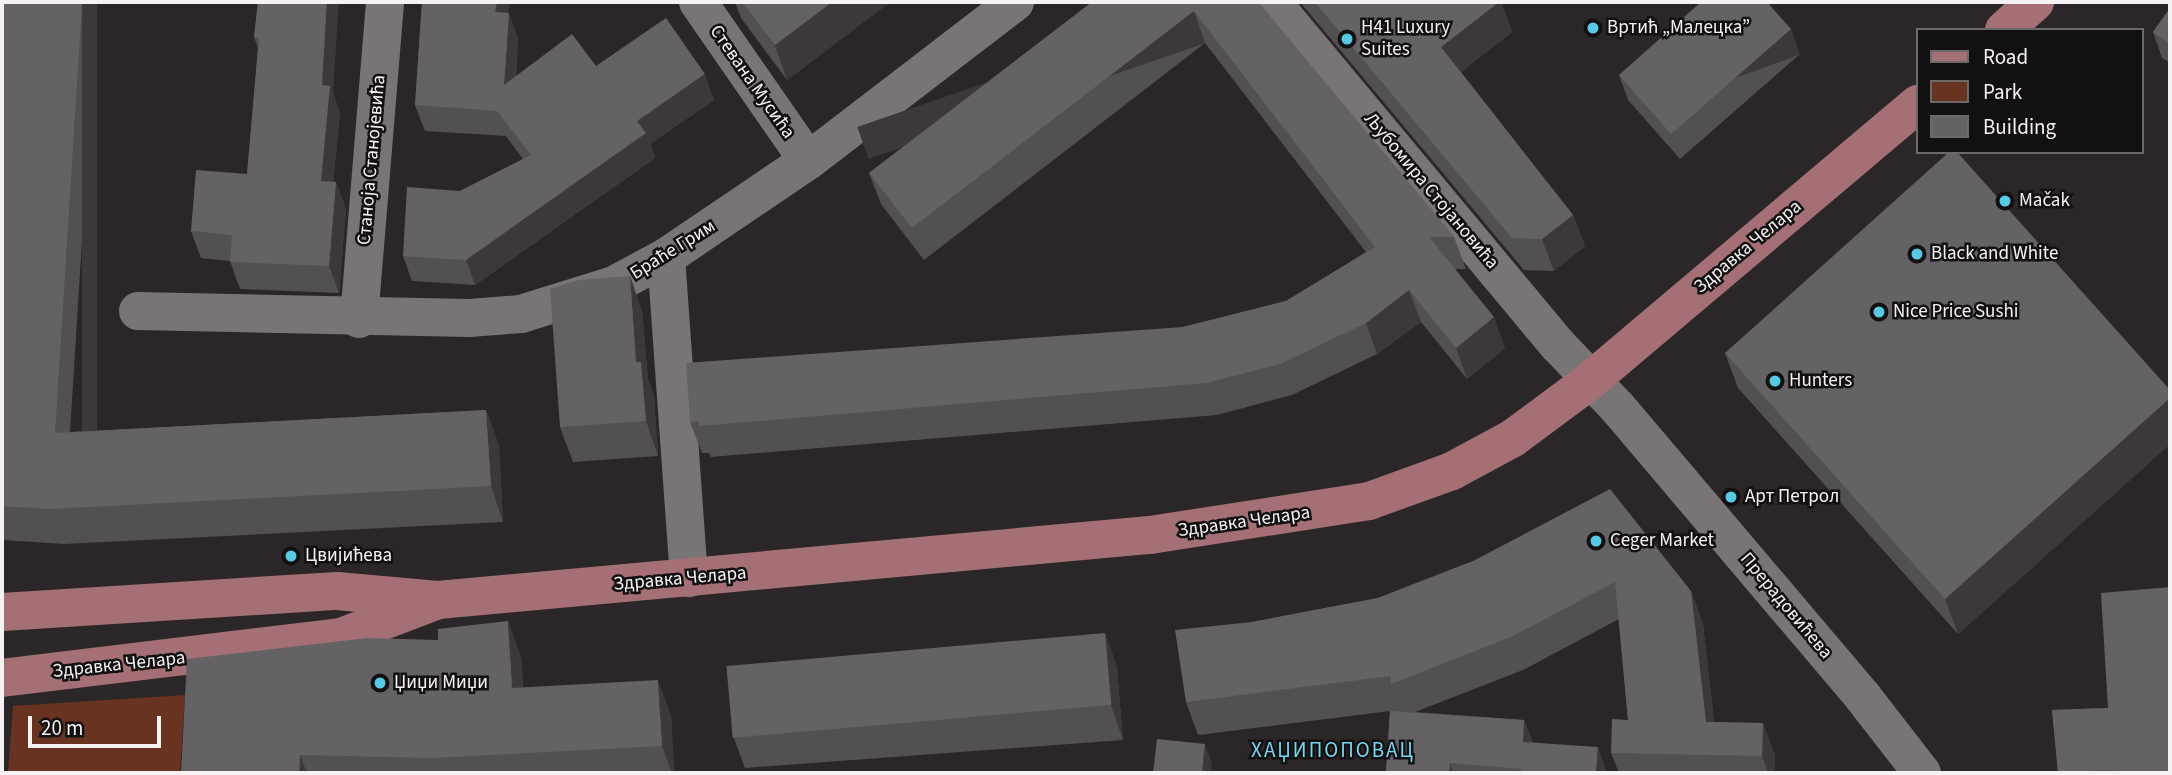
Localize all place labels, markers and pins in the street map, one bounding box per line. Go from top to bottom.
place label: H41 Luxury Suites [1361,17,1450,61]
place label: Вртић „Малецка” [1607,17,1750,39]
marker: Вртић „Малецка” [1585,20,1601,36]
marker: H41 Luxury Suites [1339,31,1355,47]
place label: Mačak [2019,190,2070,212]
marker: Mačak [1997,193,2013,209]
place label: Black and White [1931,243,2058,265]
marker: Black and White [1909,246,1925,262]
place label: Nice Price Sushi [1893,301,2018,323]
marker: Nice Price Sushi [1871,304,1887,320]
place label: Hunters [1789,370,1852,392]
marker: Hunters [1767,373,1783,389]
place label: Арт Петрол [1745,486,1839,508]
marker: Арт Петрол [1723,489,1739,505]
place label: Ceger Market [1610,530,1714,552]
marker: Ceger Market [1588,533,1604,549]
place label: Цвијићева [305,545,392,567]
marker: Цвијићева [283,548,299,564]
place label: Џиџи Миџи [394,672,488,694]
marker: Џиџи Миџи [372,675,388,691]

